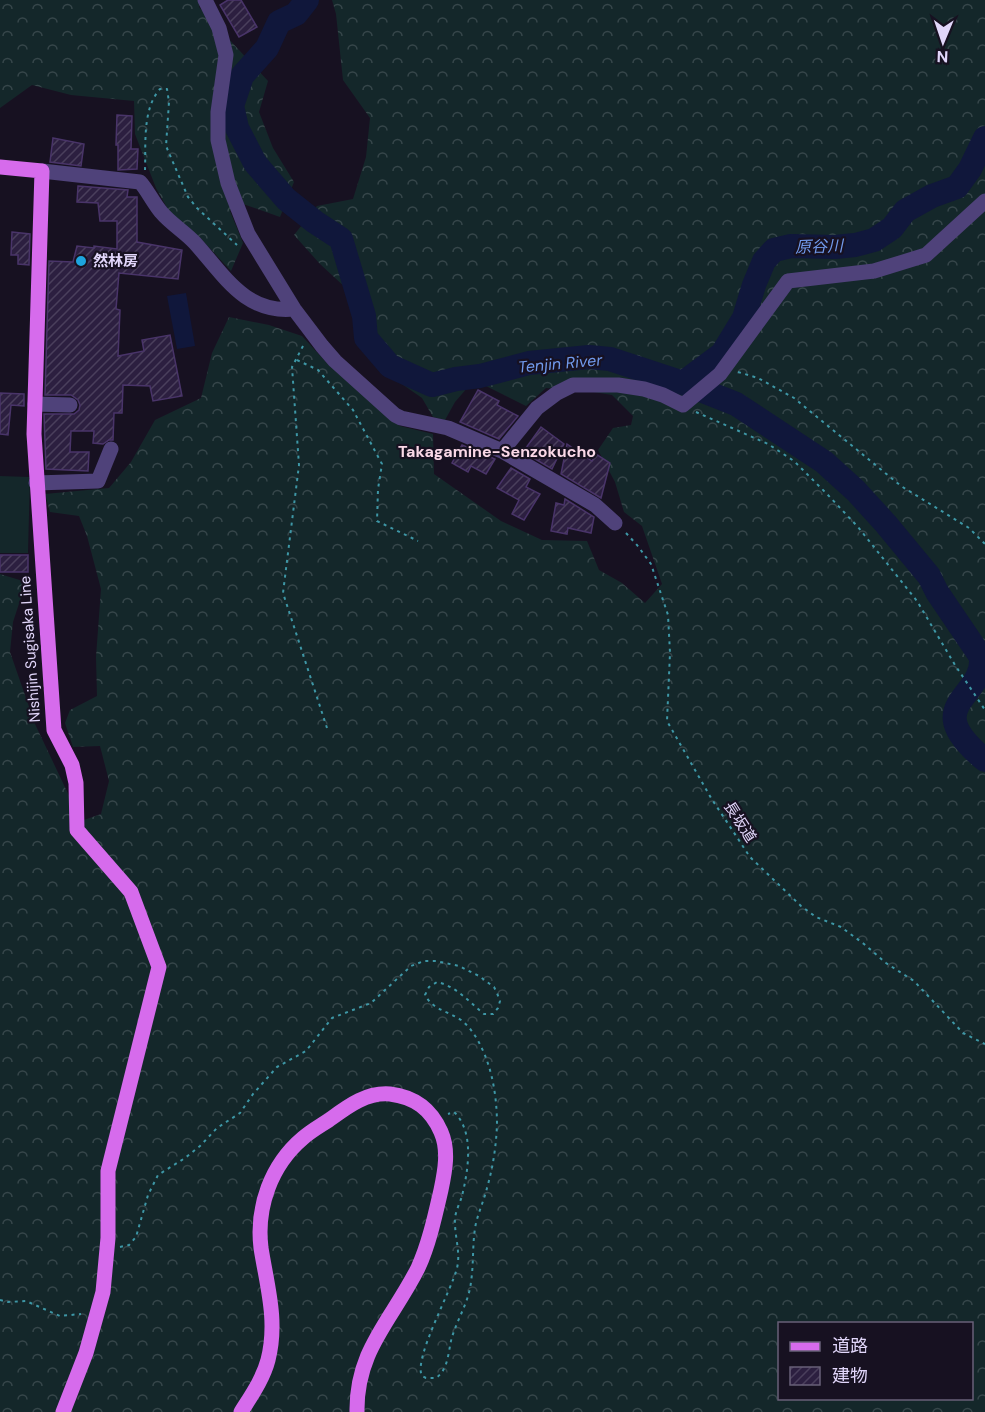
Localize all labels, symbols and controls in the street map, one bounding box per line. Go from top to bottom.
north arrow [913,12,973,72]
text: N [936,46,949,67]
water label: 原谷川 [795,235,845,258]
place label: 然林房 [93,251,138,271]
marker: 然林房 [74,254,88,268]
water label: Tenjin River [517,349,604,378]
district label: Takagamine-Senzokucho [398,441,596,462]
street label: Nishijin Sugisaka Line [15,575,45,723]
street label: 長坂道 [719,798,761,846]
legend [778,1322,973,1400]
text: 道路 [832,1334,868,1358]
text: 建物 [832,1364,868,1388]

